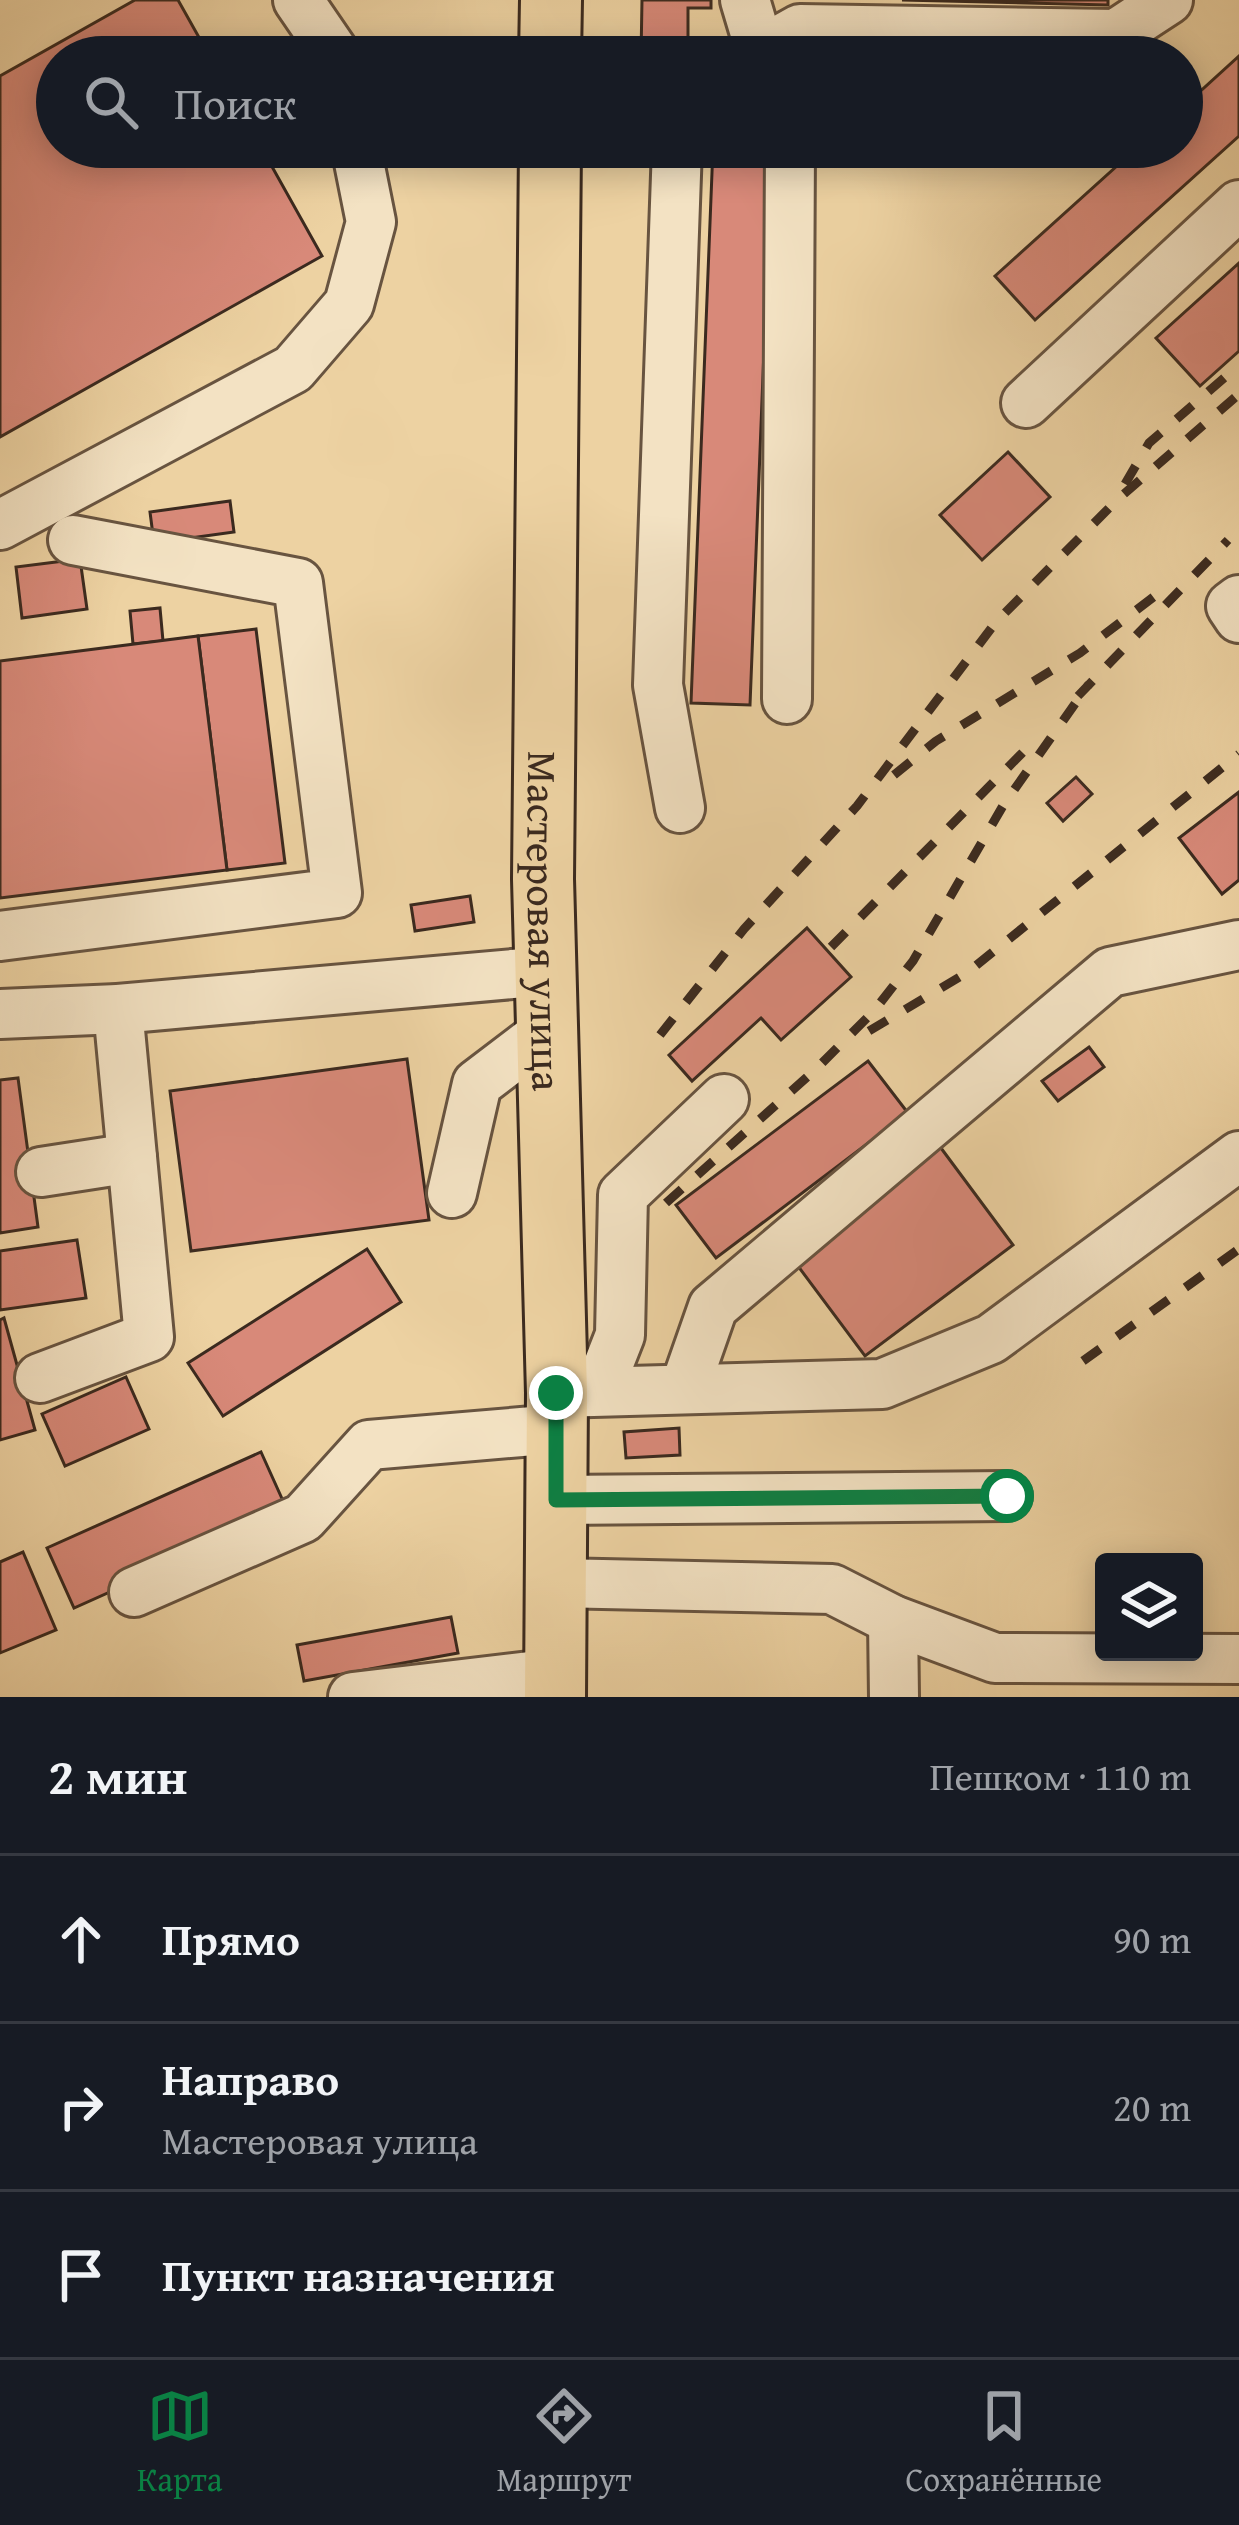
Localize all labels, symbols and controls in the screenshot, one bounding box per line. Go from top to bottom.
search box [36,36,1203,168]
icon: search [78,69,144,135]
text: Поиск [174,70,296,135]
street label: Мастеровая улица [512,751,579,1092]
route end [529,1366,583,1420]
route start [980,1469,1034,1523]
map controls [1095,1553,1203,1661]
button: layers [1095,1553,1203,1661]
text: 2 мин [48,1738,187,1813]
text: Пешком · 110 m [929,1747,1191,1804]
icon: ahead [48,1906,114,1972]
text: Прямо [162,1906,300,1971]
text: 90 m [1113,1910,1191,1967]
text: Направо [162,2046,339,2111]
icon: right [48,2074,114,2140]
text: 20 m [1113,2078,1191,2135]
text: Мастеровая улица [162,2111,478,2168]
icon: arrive [48,2242,114,2308]
text: Пункт назначения [162,2242,555,2307]
tab: Карта [137,2383,222,2503]
tab: Маршрут [496,2383,631,2503]
tab: Сохранённые [905,2383,1102,2503]

